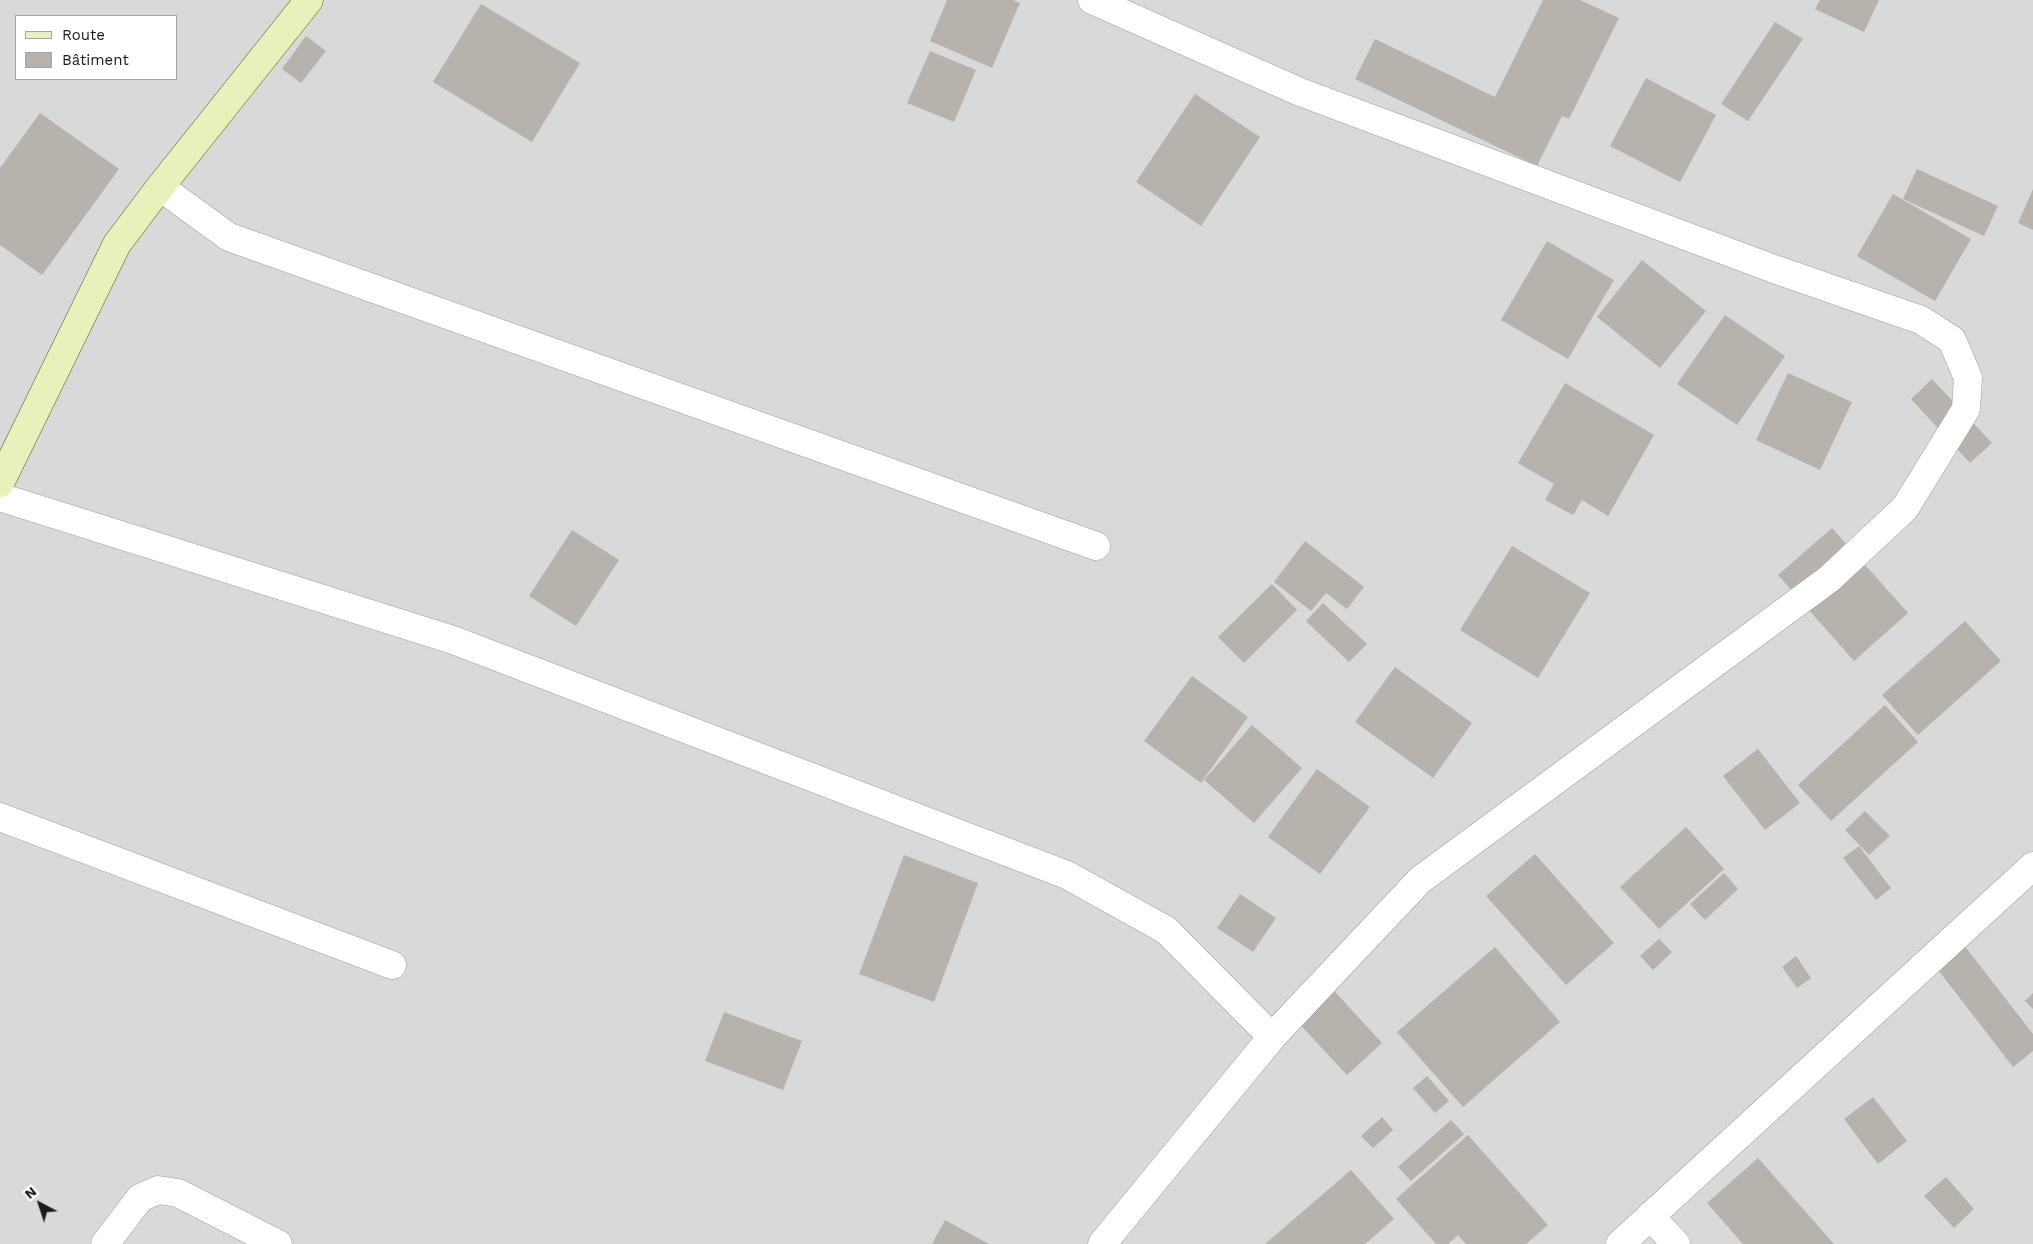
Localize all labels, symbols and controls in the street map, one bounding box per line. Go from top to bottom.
legend [15,15,178,80]
text: Route [62,26,105,44]
text: Bâtiment [62,51,129,69]
north arrow [15,1179,65,1229]
text: N [21,1183,39,1202]

